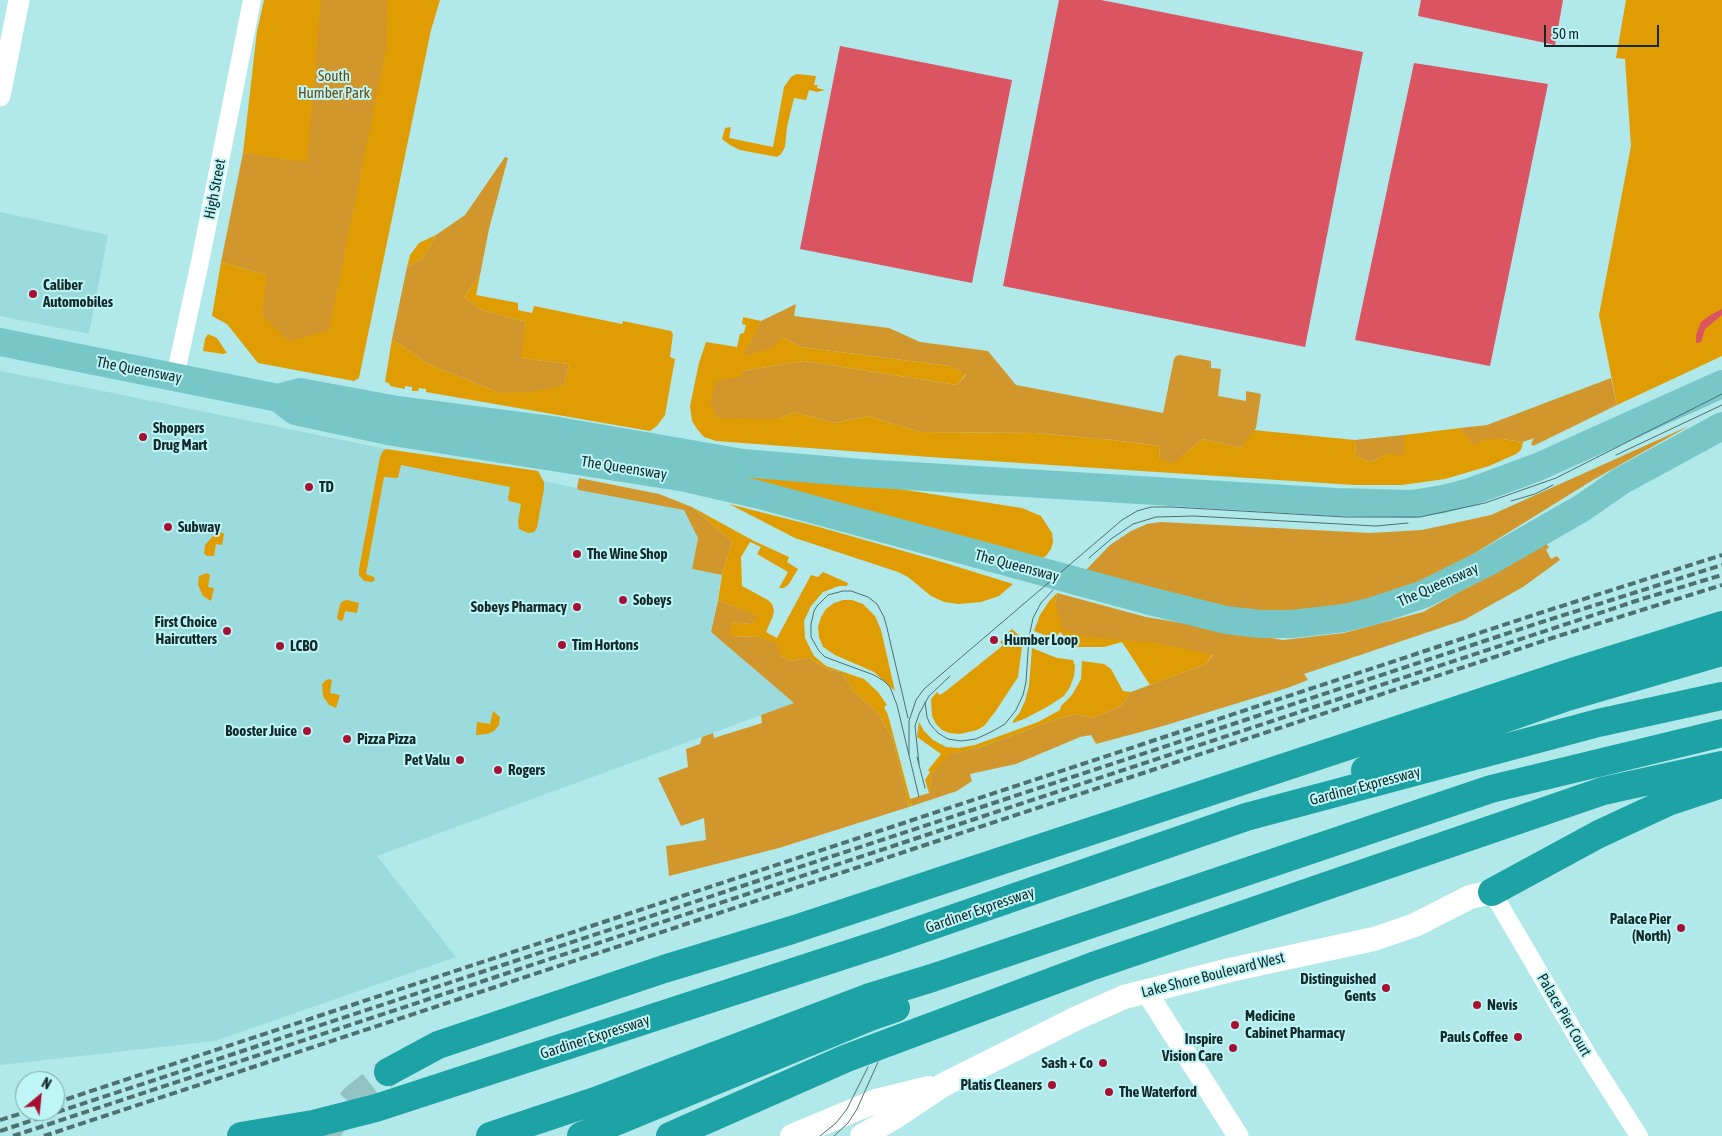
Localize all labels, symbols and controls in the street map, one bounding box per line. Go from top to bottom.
scale bar [1547,15,1662,47]
text: 50 m [1552,25,1579,42]
park label: South Humber Park [298,67,370,102]
street label: High Street [200,157,230,221]
place label: Caliber Automobiles [43,276,113,311]
marker: Caliber Automobiles [27,288,39,300]
street label: The Queensway [95,353,183,387]
place label: Shoppers Drug Mart [153,419,207,454]
marker: Shoppers Drug Mart [137,431,149,443]
street label: The Queensway [580,452,668,484]
place label: TD [319,478,334,496]
marker: TD [303,481,315,493]
place label: Subway [178,518,220,536]
marker: Subway [162,521,174,533]
place label: The Wine Shop [587,545,668,563]
street label: The Queensway [973,546,1061,586]
marker: The Wine Shop [571,548,583,560]
street label: The Queensway [1395,559,1481,611]
place label: Sobeys [633,591,672,609]
marker: Sobeys [617,594,629,606]
place label: Sobeys Pharmacy [471,598,567,616]
marker: Sobeys Pharmacy [571,601,583,613]
place label: First Choice Haircutters [155,613,217,648]
marker: First Choice Haircutters [221,625,233,637]
place label: Humber Loop [1004,631,1078,649]
marker: Humber Loop [988,634,1000,646]
place label: Tim Hortons [572,636,638,654]
place label: LCBO [290,637,318,655]
marker: Tim Hortons [556,639,568,651]
marker: LCBO [274,640,286,652]
place label: Booster Juice [225,722,297,740]
marker: Booster Juice [301,725,313,737]
place label: Pizza Pizza [357,730,416,748]
marker: Pizza Pizza [341,733,353,745]
place label: Pet Valu [405,751,450,769]
marker: Pet Valu [454,754,466,766]
place label: Rogers [508,761,545,779]
street label: Gardiner Expressway [1308,763,1422,809]
marker: Rogers [492,764,504,776]
street label: Gardiner Expressway [923,883,1037,937]
place label: Palace Pier (North) [1610,910,1671,945]
marker: Palace Pier (North) [1675,922,1687,934]
street label: Lake Shore Boulevard West [1139,948,1287,1002]
place label: Distinguished Gents [1300,970,1376,1005]
street label: Palace Pier Court [1533,970,1595,1060]
marker: Distinguished Gents [1380,982,1392,994]
place label: Nevis [1487,996,1517,1014]
marker: Nevis [1471,999,1483,1011]
place label: Medicine Cabinet Pharmacy [1245,1007,1345,1042]
street label: Gardiner Expressway [538,1011,652,1063]
marker: Medicine Cabinet Pharmacy [1229,1019,1241,1031]
place label: Pauls Coffee [1440,1028,1508,1046]
place label: Inspire Vision Care [1162,1030,1223,1065]
marker: Pauls Coffee [1512,1031,1524,1043]
marker: Inspire Vision Care [1227,1042,1239,1054]
place label: Sash + Co [1041,1054,1093,1072]
marker: Sash + Co [1097,1057,1109,1069]
north arrow [15,1071,65,1121]
text: N [39,1075,54,1093]
place label: Platis Cleaners [960,1076,1042,1094]
marker: Platis Cleaners [1046,1079,1058,1091]
place label: The Waterford [1119,1083,1197,1101]
marker: The Waterford [1103,1086,1115,1098]

